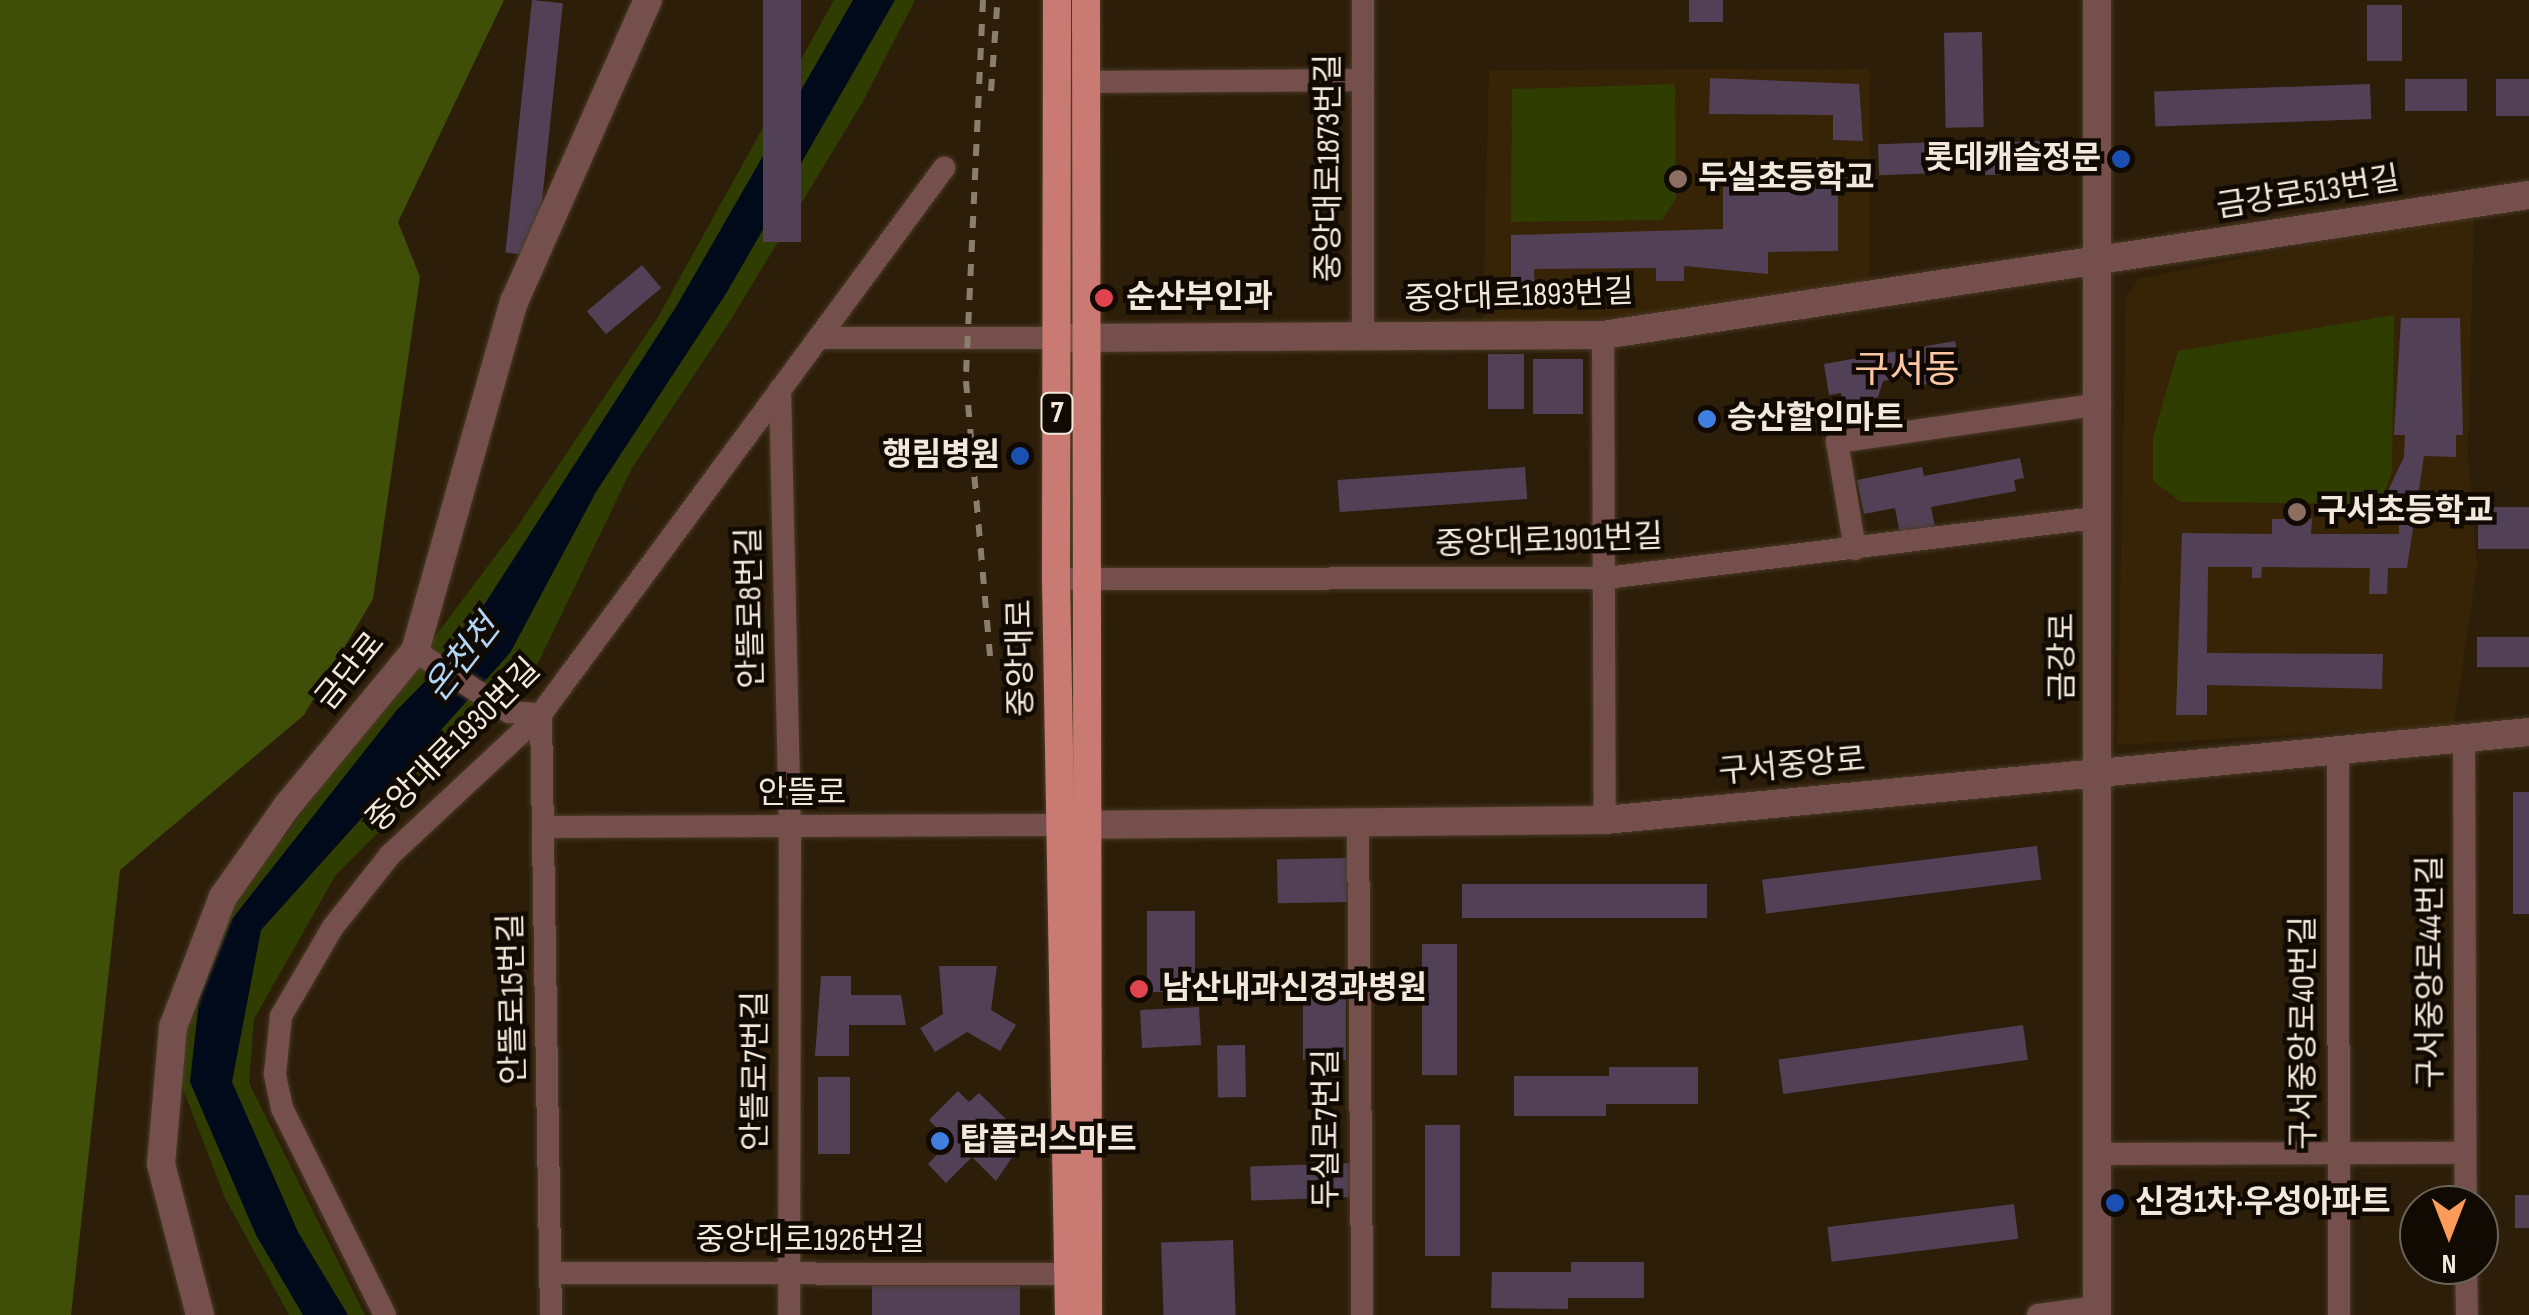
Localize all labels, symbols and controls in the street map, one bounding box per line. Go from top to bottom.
street label: 중앙대로1873번길 [1311,54,1349,282]
place label: 롯데캐슬정문 [1924,140,2101,178]
marker: 롯데캐슬정문 [2110,148,2132,170]
place label: 두실초등학교 [1698,160,1875,198]
street label: 금강로513번길 [2214,161,2402,227]
marker: 두실초등학교 [1667,168,1689,190]
street label: 중앙대로1893번길 [1404,274,1634,320]
place label: 순산부인과 [1126,279,1273,317]
marker: 순산부인과 [1091,285,1117,311]
district label: 구서동 [1855,348,1959,394]
road number: 7 [1040,388,1074,438]
place label: 승산할인마트 [1727,400,1904,438]
marker: 승산할인마트 [1696,408,1718,430]
place label: 행림병원 [882,437,1000,475]
marker: 행림병원 [1009,445,1031,467]
place label: 구서초등학교 [2317,493,2494,531]
marker: 구서초등학교 [2286,501,2308,523]
street label: 중앙대로1901번길 [1435,519,1663,565]
street label: 안뜰로8번길 [731,527,773,689]
street label: 중앙대로 [1002,599,1042,717]
water label: 온천천 [417,608,509,710]
street label: 금강로 [2045,613,2083,701]
street label: 금단로 [308,626,394,718]
street label: 중앙대로1930번길 [359,651,549,841]
street label: 구서중앙로 [1717,741,1867,793]
street label: 안뜰로 [758,775,846,813]
street label: 구서중앙로44번길 [2413,856,2451,1088]
street label: 안뜰로15번길 [493,913,535,1085]
street label: 구서중앙로40번길 [2286,916,2324,1150]
place label: 남산내과신경과병원 [1162,970,1427,1008]
marker: 남산내과신경과병원 [1126,976,1152,1002]
street label: 안뜰로7번길 [738,991,776,1151]
street label: 두실로7번길 [1309,1049,1347,1209]
place label: 탑플러스마트 [960,1122,1137,1160]
marker: 탑플러스마트 [929,1130,951,1152]
place label: 신경1차·우성아파트 [2135,1184,2391,1222]
north arrow [2399,1185,2499,1285]
marker: 신경1차·우성아파트 [2104,1192,2126,1214]
street label: 중앙대로1926번길 [695,1222,925,1260]
text: N [2442,1247,2456,1280]

